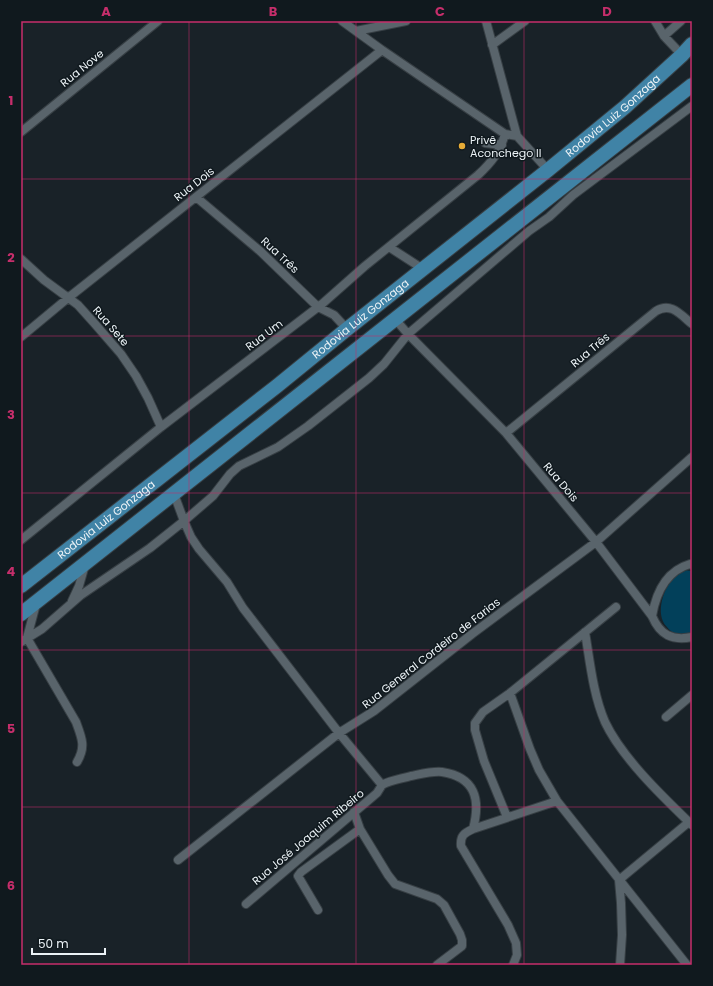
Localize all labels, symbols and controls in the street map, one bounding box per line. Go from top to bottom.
text: A [101,2,111,21]
text: B [269,2,278,21]
text: C [435,2,445,21]
text: D [602,2,612,21]
street label: Rua Nove [57,45,107,91]
street label: Rodovia Luiz Gonzaga [562,71,664,161]
text: 1 [9,91,13,110]
place label: Privê Aconchego II [470,132,542,161]
marker: Privê Aconchego II [457,141,467,151]
street label: Rua Dois [170,163,218,205]
street label: Rua Três [257,233,303,277]
text: 2 [7,248,15,267]
street label: Rodovia Luiz Gonzaga [309,275,412,362]
street label: Rua Sete [89,303,133,350]
street label: Rua Um [242,316,286,354]
street label: Rua Três [567,329,613,371]
text: 3 [7,405,15,424]
street label: Rua Dois [540,459,583,505]
street label: Rodovia Luiz Gonzaga [54,476,158,563]
text: 4 [7,562,16,581]
street label: Rua General Cordeiro de Farias [359,594,504,712]
text: 5 [7,719,15,738]
street label: Rua José Joaquim Ribeiro [249,785,367,889]
text: 6 [7,876,15,895]
scale bar [32,930,105,956]
text: 50 m [38,935,69,952]

